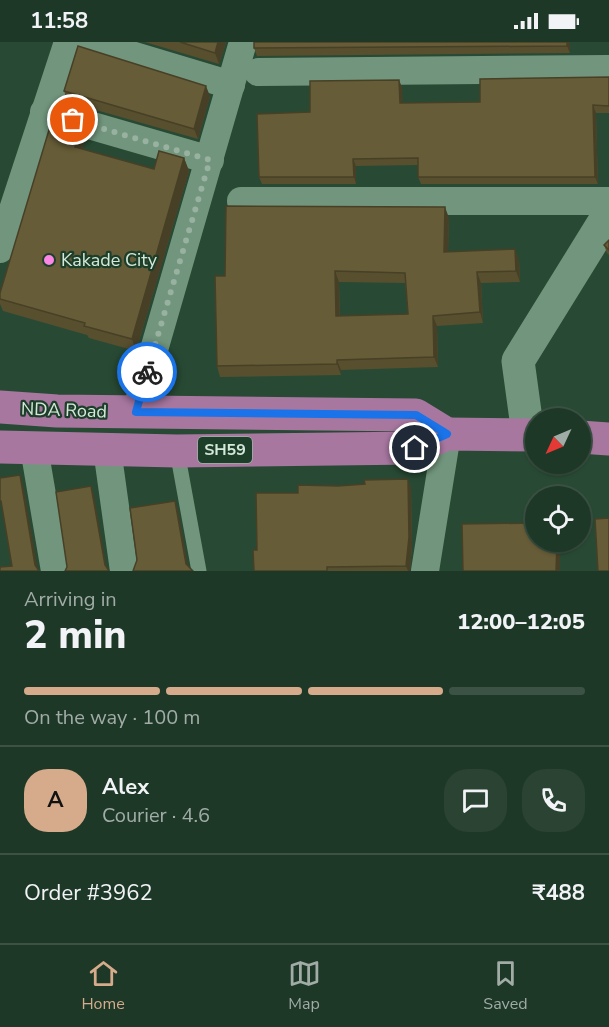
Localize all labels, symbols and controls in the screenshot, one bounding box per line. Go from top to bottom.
text: 11:58 [30,6,88,36]
pin [47,94,98,145]
icon: bag [56,103,89,136]
place label: Kakade City [61,248,158,272]
marker: Kakade City [42,253,56,267]
courier [117,342,177,402]
icon: bike [131,356,164,389]
street label: NDA Road [21,397,107,423]
north arrow [525,408,591,474]
map controls [525,408,591,552]
pin [389,422,440,473]
icon: home [398,431,431,464]
road number: SH59 [198,437,252,463]
button: locate [525,486,591,552]
text: Arriving in [24,586,117,613]
text: 12:00–12:05 [457,607,585,637]
text: 2 min [24,609,127,662]
text: On the way · 100 m [24,704,200,731]
button: chat [444,769,507,832]
button: phone [522,769,585,832]
text: Alex [102,772,149,802]
text: A [47,785,64,815]
text: Courier · 4.6 [102,802,210,829]
text: Order #3962 [24,878,153,908]
text: ₹488 [532,878,585,908]
tab: Home [81,957,125,1015]
tab: Map [288,957,321,1015]
tab: Saved [483,957,528,1015]

